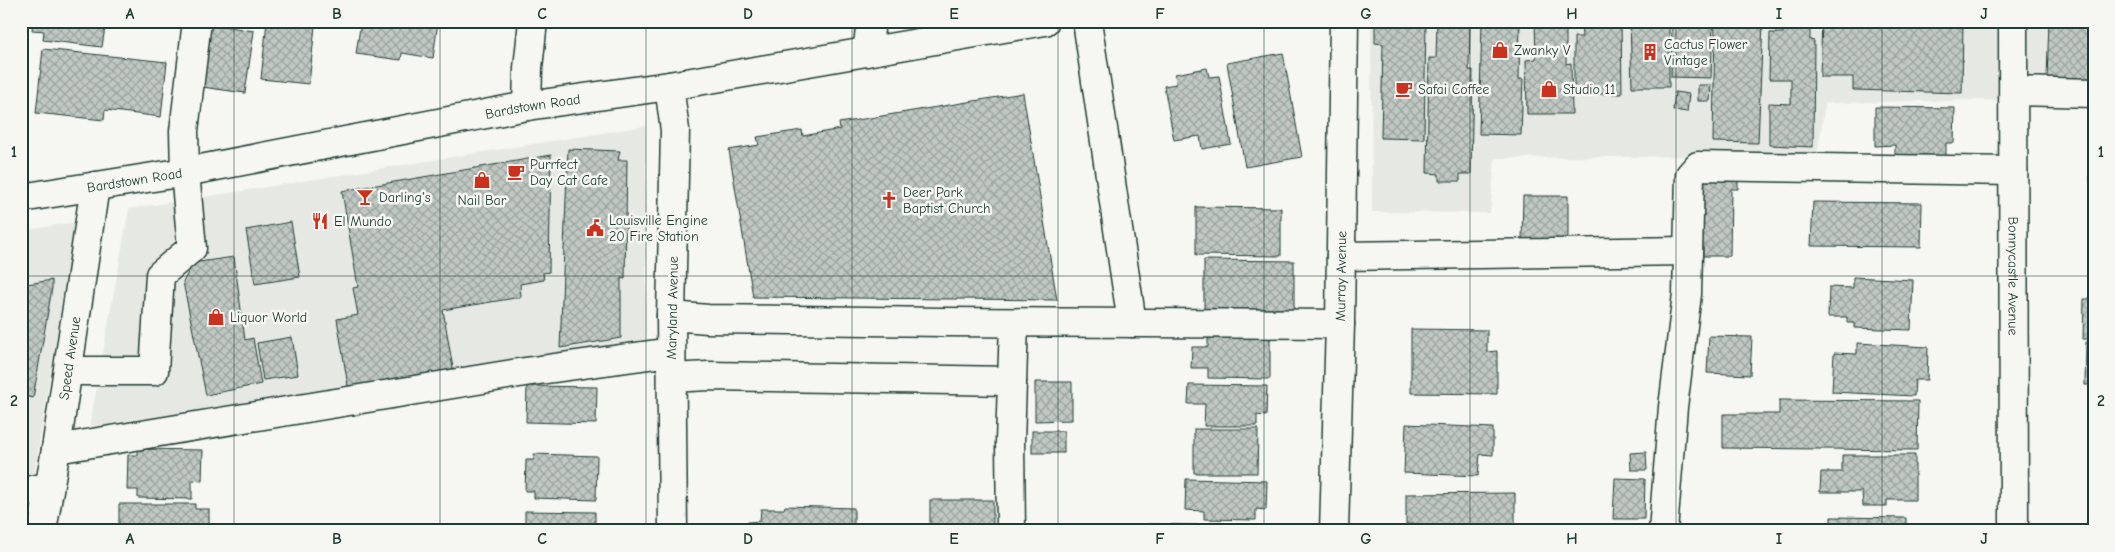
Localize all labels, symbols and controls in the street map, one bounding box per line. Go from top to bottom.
text: A [126,5,135,23]
text: B [332,5,342,23]
text: C [537,5,547,23]
text: D [743,5,753,23]
text: E [949,5,959,23]
text: F [1155,5,1165,23]
text: G [1360,5,1372,23]
text: H [1566,5,1578,23]
text: I [1776,5,1782,23]
text: J [1980,5,1988,23]
place label: Cactus Flower Vintage [1664,36,1748,69]
shop icon: Zwanky V [1490,40,1510,60]
place label: Zwanky V [1514,42,1571,59]
building icon: Cactus Flower Vintage [1640,42,1660,62]
cafe icon: Safai Coffee [1394,79,1414,99]
shop icon: Studio 11 [1539,79,1559,99]
place label: Safai Coffee [1418,81,1489,98]
place label: Studio 11 [1563,81,1616,98]
street label: Bardstown Road [484,91,582,123]
text: 1 [11,143,17,161]
text: 1 [2098,143,2104,161]
place label: Purrfect Day Cat Cafe [530,156,608,189]
cafe icon: Purrfect Day Cat Cafe [506,162,526,182]
street label: Bardstown Road [86,165,184,196]
shop icon: Nail Bar [472,170,492,190]
place label: Deer Park Baptist Church [903,184,991,217]
bar icon: Darling's [355,187,375,207]
place label: Darling's [379,189,431,206]
church icon: Deer Park Baptist Church [879,190,899,210]
place label: Nail Bar [458,192,507,209]
restaurant icon: El Mundo [310,211,330,231]
place label: Louisville Engine 20 Fire Station [609,212,708,245]
place label: El Mundo [334,213,392,230]
street label: Bonnycastle Avenue [2004,217,2022,335]
public building icon: Louisville Engine 20 Fire Station [585,218,605,238]
street label: Murray Avenue [1332,231,1350,322]
street label: Maryland Avenue [663,256,682,360]
shop icon: Liquor World [206,307,226,327]
place label: Liquor World [230,309,307,326]
street label: Speed Avenue [55,315,85,401]
text: 2 [10,392,18,410]
text: 2 [2097,392,2105,410]
text: A [126,530,135,548]
text: B [332,530,342,548]
text: C [537,530,547,548]
text: D [743,530,753,548]
text: E [949,530,959,548]
text: F [1155,530,1165,548]
text: G [1360,530,1372,548]
text: H [1566,530,1578,548]
text: I [1776,530,1782,548]
text: J [1980,530,1988,548]

